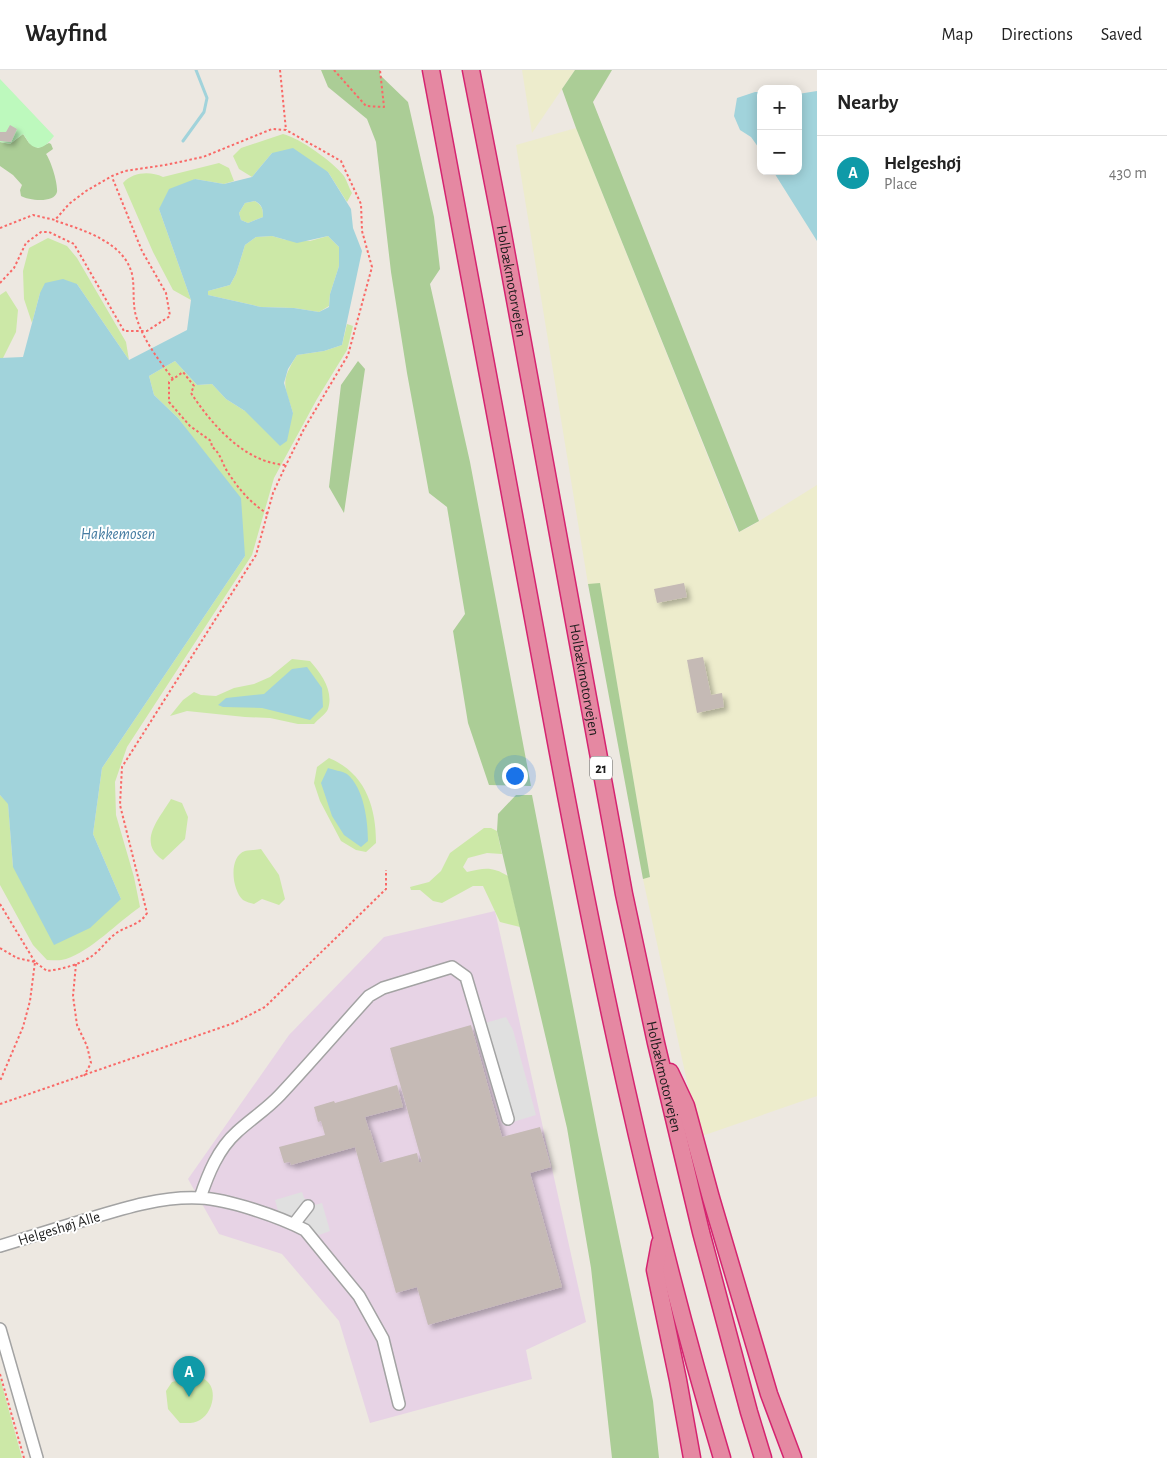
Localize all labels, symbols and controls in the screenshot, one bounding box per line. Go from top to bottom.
text: Wayfind [25,22,107,46]
text: Map [942,26,973,44]
text: Directions [1001,26,1073,44]
text: Saved [1101,26,1142,44]
map controls [757,85,802,175]
button: + [757,85,802,130]
text: Nearby [837,92,898,113]
button: − [757,130,802,175]
text: Helgeshøj [884,154,961,173]
text: A [848,165,858,181]
text: 430 m [1109,165,1147,181]
text: Place [884,176,917,192]
street label: Holbækmotorvejen [493,224,529,339]
water label: Hakkemosen [81,526,155,542]
street label: Holbækmotorvejen [567,622,602,737]
road number: 21 [590,756,612,780]
your location [502,763,528,789]
street label: Holbækmotorvejen [643,1020,684,1134]
street label: Helgeshøj Alle [16,1209,102,1248]
pin: A [173,1356,205,1397]

